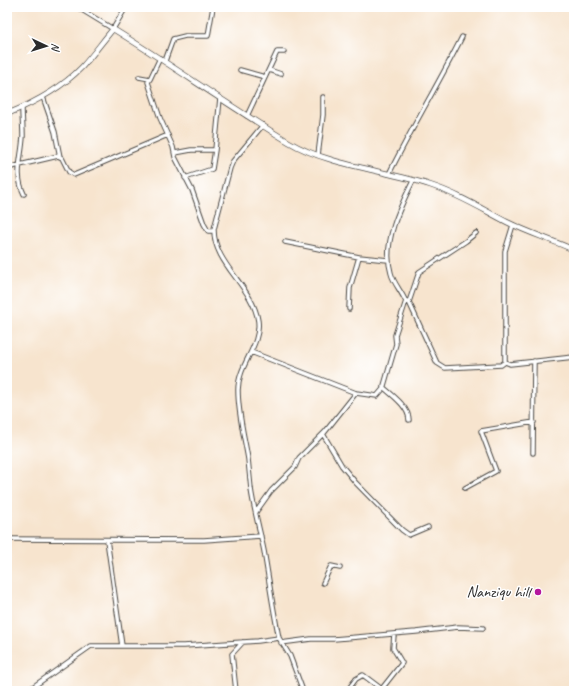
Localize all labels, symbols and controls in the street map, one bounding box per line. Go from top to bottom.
north arrow [26,26,66,66]
text: N [49,43,63,53]
place label: Nanziqu hill [467,582,533,602]
marker: Nanziqu hill [533,587,543,597]

